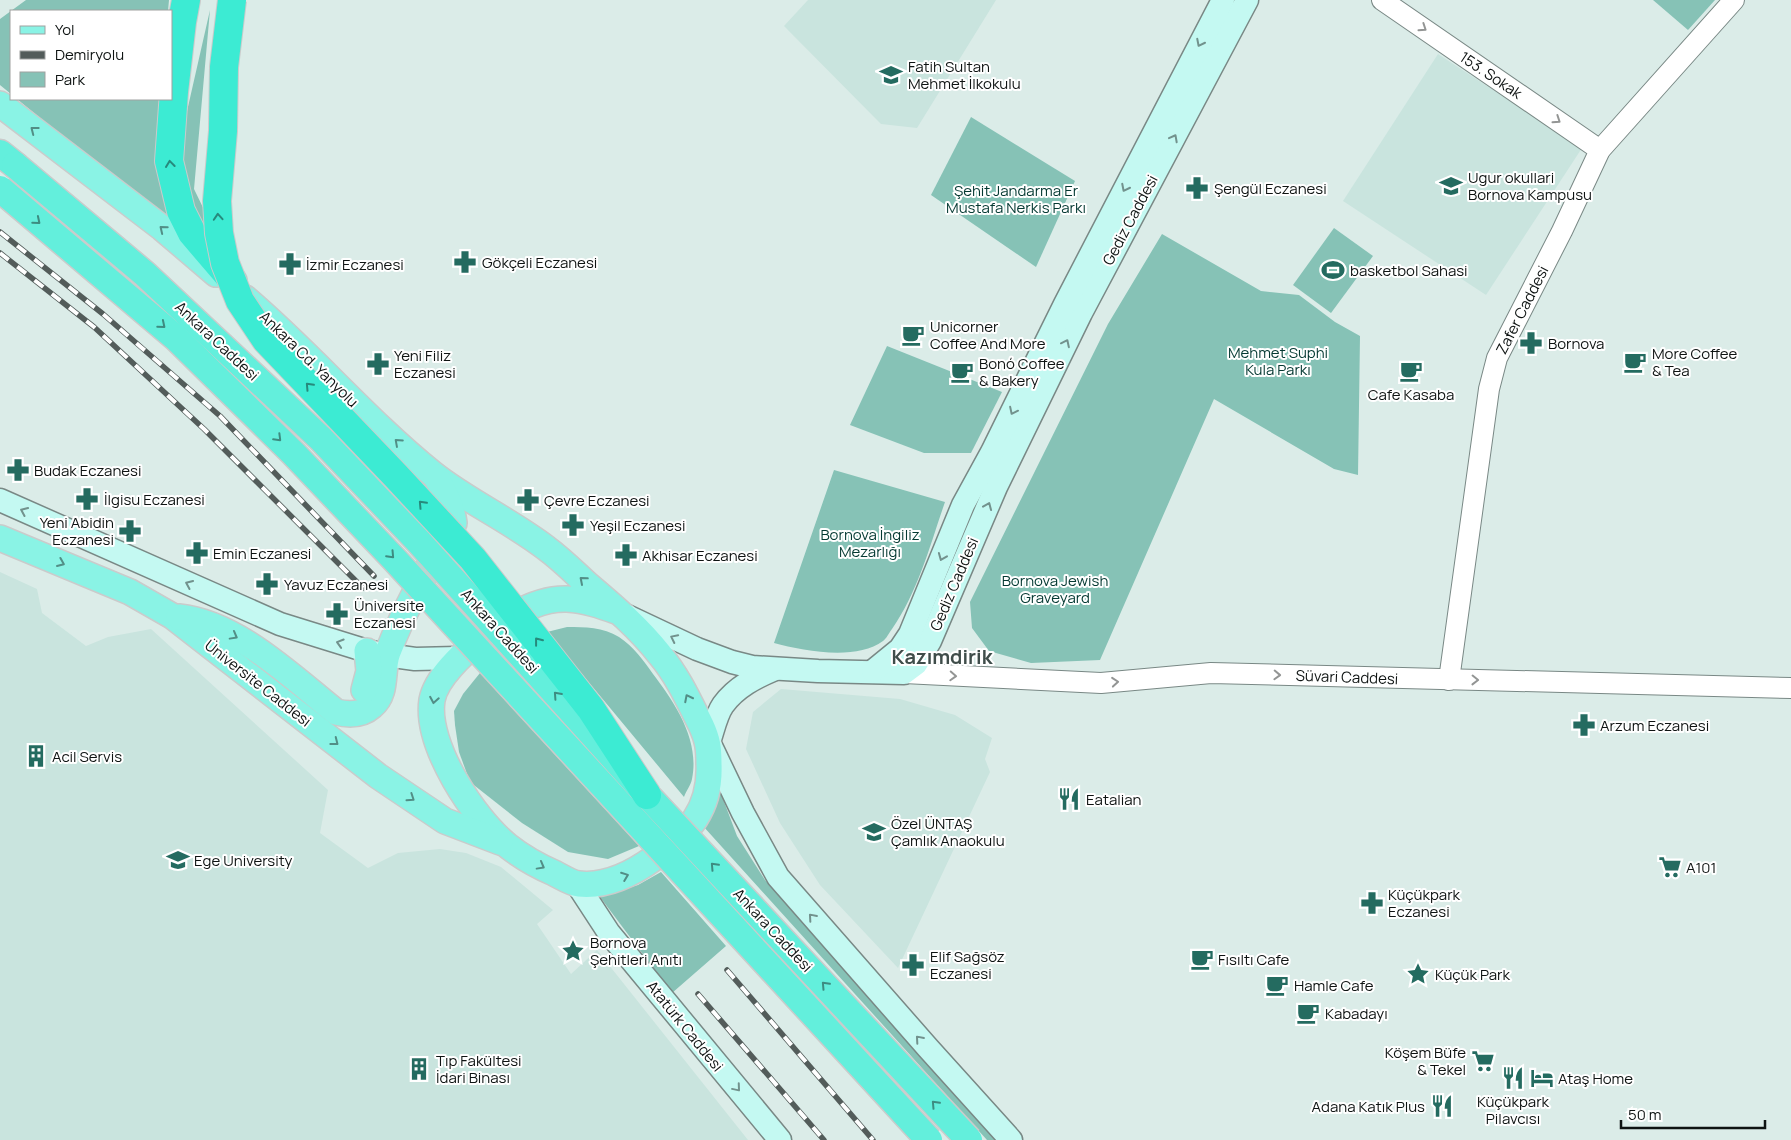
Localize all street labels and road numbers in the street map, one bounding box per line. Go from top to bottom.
street label: 153. Sokak [1456,46,1527,104]
street label: Gediz Caddesi [1097,171,1163,269]
street label: Zafer Caddesi [1491,262,1553,358]
street label: Ankara Caddesi [170,297,264,385]
street label: Ankara Cd. Yanyolu [255,306,363,412]
street label: Gediz Caddesi [925,534,983,634]
street label: Ankara Caddesi [456,584,544,678]
street label: Üniversite Caddesi [200,635,316,731]
street label: Süvari Caddesi [1295,665,1399,689]
street label: Ankara Caddesi [729,883,817,977]
street label: Atatürk Caddesi [642,976,728,1076]

